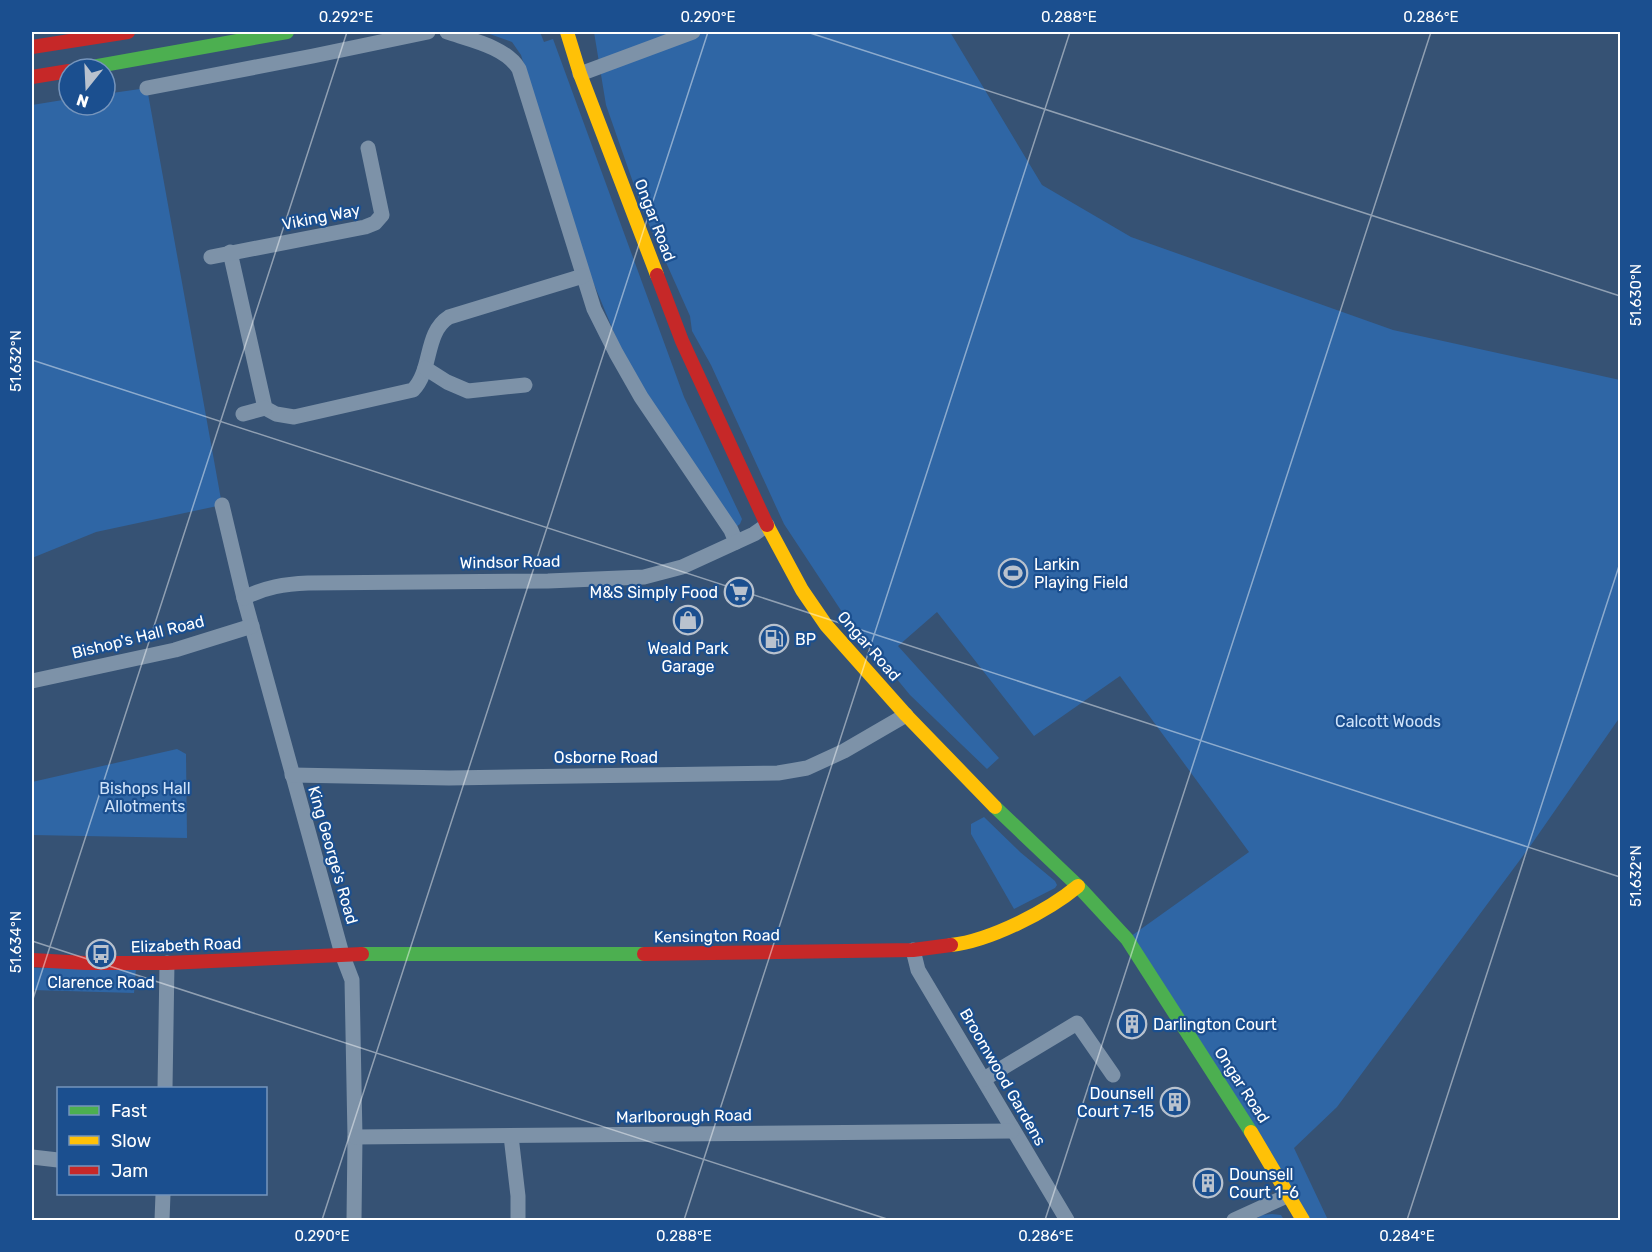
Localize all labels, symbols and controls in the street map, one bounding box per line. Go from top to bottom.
text: 0.292°E [319,8,373,26]
text: 0.290°E [680,8,736,26]
text: 0.288°E [1041,8,1097,26]
text: 0.286°E [1403,8,1459,26]
north arrow [57,57,117,117]
text: N [74,90,91,112]
street label: Ongar Road [631,176,679,264]
street label: Viking Way [280,200,362,234]
text: 51.630°N [1627,264,1645,326]
text: 51.632°N [7,330,25,392]
street label: Windsor Road [459,552,561,572]
place label: Larkin Playing Field [1034,555,1128,592]
sports icon: Larkin Playing Field [997,557,1029,589]
supermarket icon: M&S Simply Food [723,576,755,608]
place label: M&S Simply Food [589,583,718,602]
shop icon: Weald Park Garage [672,604,704,636]
street label: Ongar Road [833,607,905,685]
street label: Bishop's Hall Road [70,611,206,663]
fuel station icon: BP [758,623,790,655]
place label: BP [795,630,816,649]
place label: Weald Park Garage [648,639,729,676]
park label: Calcott Woods [1335,712,1441,731]
street label: Osborne Road [554,748,658,767]
park label: Bishops Hall Allotments [99,779,191,816]
street label: King George's Road [304,784,362,926]
text: 51.632°N [1627,845,1645,907]
text: 51.634°N [7,911,25,973]
street label: Kensington Road [654,925,780,947]
street label: Elizabeth Road [130,934,242,956]
bus stop icon: Clarence Road [85,938,117,970]
place label: Clarence Road [47,973,155,992]
street label: Broomwood Gardens [956,1005,1050,1149]
building icon: Darlington Court [1116,1008,1148,1040]
place label: Darlington Court [1153,1015,1277,1034]
street label: Ongar Road [1210,1044,1274,1126]
place label: Dounsell Court 7-15 [1077,1084,1154,1121]
building icon: Dounsell Court 7-15 [1159,1086,1191,1118]
legend [57,1087,267,1195]
text: Fast [111,1100,147,1122]
street label: Marlborough Road [616,1105,752,1127]
text: Slow [111,1130,151,1152]
text: Jam [111,1160,148,1182]
place label: Dounsell Court 1-6 [1229,1165,1299,1202]
building icon: Dounsell Court 1-6 [1192,1167,1224,1199]
text: 0.290°E [294,1227,350,1245]
text: 0.288°E [656,1227,712,1245]
text: 0.286°E [1018,1227,1074,1245]
text: 0.284°E [1379,1227,1435,1245]

